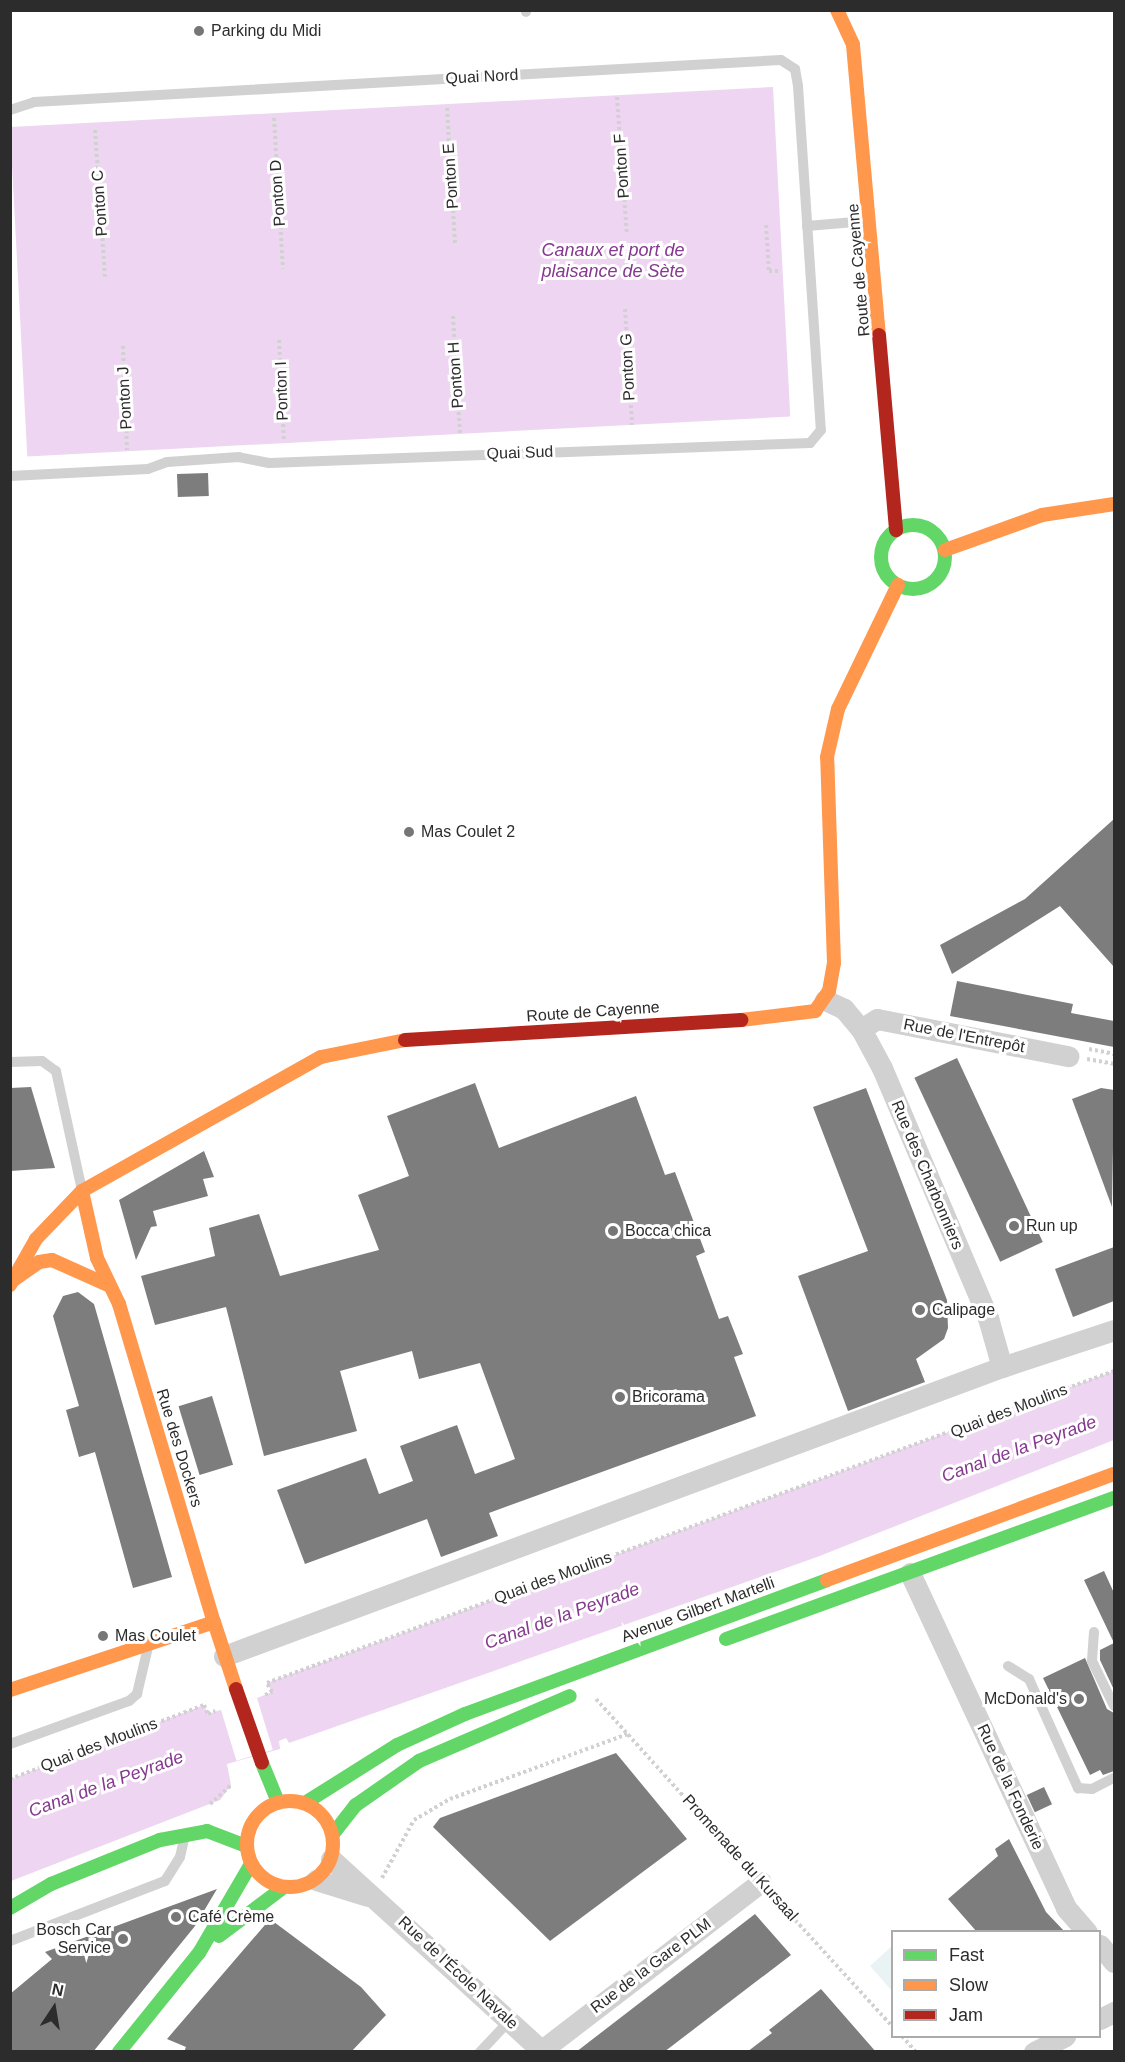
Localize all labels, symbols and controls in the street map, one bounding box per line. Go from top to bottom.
place label: Parking du Midi [211,21,321,41]
marker: Parking du Midi [192,24,206,38]
street label: Quai Nord [445,66,519,88]
street label: Ponton F [610,133,634,199]
street label: Ponton E [439,142,463,210]
street label: Ponton D [266,159,290,227]
street label: Ponton C [88,169,112,237]
street label: Route de Cayenne [844,203,874,337]
water label: Canaux et port de plaisance de Sète [541,240,685,282]
street label: Ponton G [617,333,639,401]
street label: Ponton H [444,341,468,409]
street label: Ponton I [271,361,293,421]
street label: Ponton J [114,366,136,430]
street label: Quai Sud [486,442,554,464]
place label: Mas Coulet 2 [421,822,515,842]
marker: Mas Coulet 2 [402,825,416,839]
street label: Route de Cayenne [526,998,660,1026]
street label: Rue de l'Entrepôt [902,1015,1026,1057]
street label: Rue des Charbonniers [887,1098,967,1252]
place label: Run up [1026,1216,1078,1236]
marker: Run up [1007,1219,1021,1233]
place label: Bocca chica [625,1221,711,1241]
marker: Bocca chica [606,1224,620,1238]
place label: Calipage [932,1300,995,1320]
marker: Calipage [913,1303,927,1317]
street label: Quai des Moulins [948,1380,1070,1442]
street label: Rue des Dockers [152,1387,206,1509]
place label: Bricorama [632,1387,705,1407]
marker: Bricorama [613,1390,627,1404]
water label: Canal de la Peyrade [939,1411,1099,1487]
street label: Quai des Moulins [492,1548,614,1608]
street label: Avenue Gilbert Martelli [619,1573,777,1647]
water label: Canal de la Peyrade [482,1578,642,1654]
place label: Mas Coulet [115,1626,196,1646]
marker: Mas Coulet [96,1629,110,1643]
place label: McDonald's [984,1689,1067,1709]
marker: McDonald's [1072,1692,1086,1706]
street label: Quai des Moulins [38,1714,160,1776]
street label: Rue de la Fonderie [973,1721,1047,1853]
water label: Canal de la Peyrade [26,1746,186,1822]
street label: Promenade du Kursaal [678,1791,802,1925]
place label: Café Crème [188,1907,274,1927]
marker: Café Crème [169,1910,183,1924]
street label: Rue de l'École Navale [394,1912,522,2034]
street label: Rue de la Gare PLM [587,1914,715,2018]
place label: Bosch Car Service [36,1920,111,1958]
legend [891,1930,1101,2038]
marker: Bosch Car Service [116,1932,130,1946]
text: Fast [949,1945,984,1965]
text: Slow [949,1975,988,1995]
north arrow [24,1978,84,2038]
text: N [50,1980,65,1999]
text: Jam [949,2005,983,2025]

